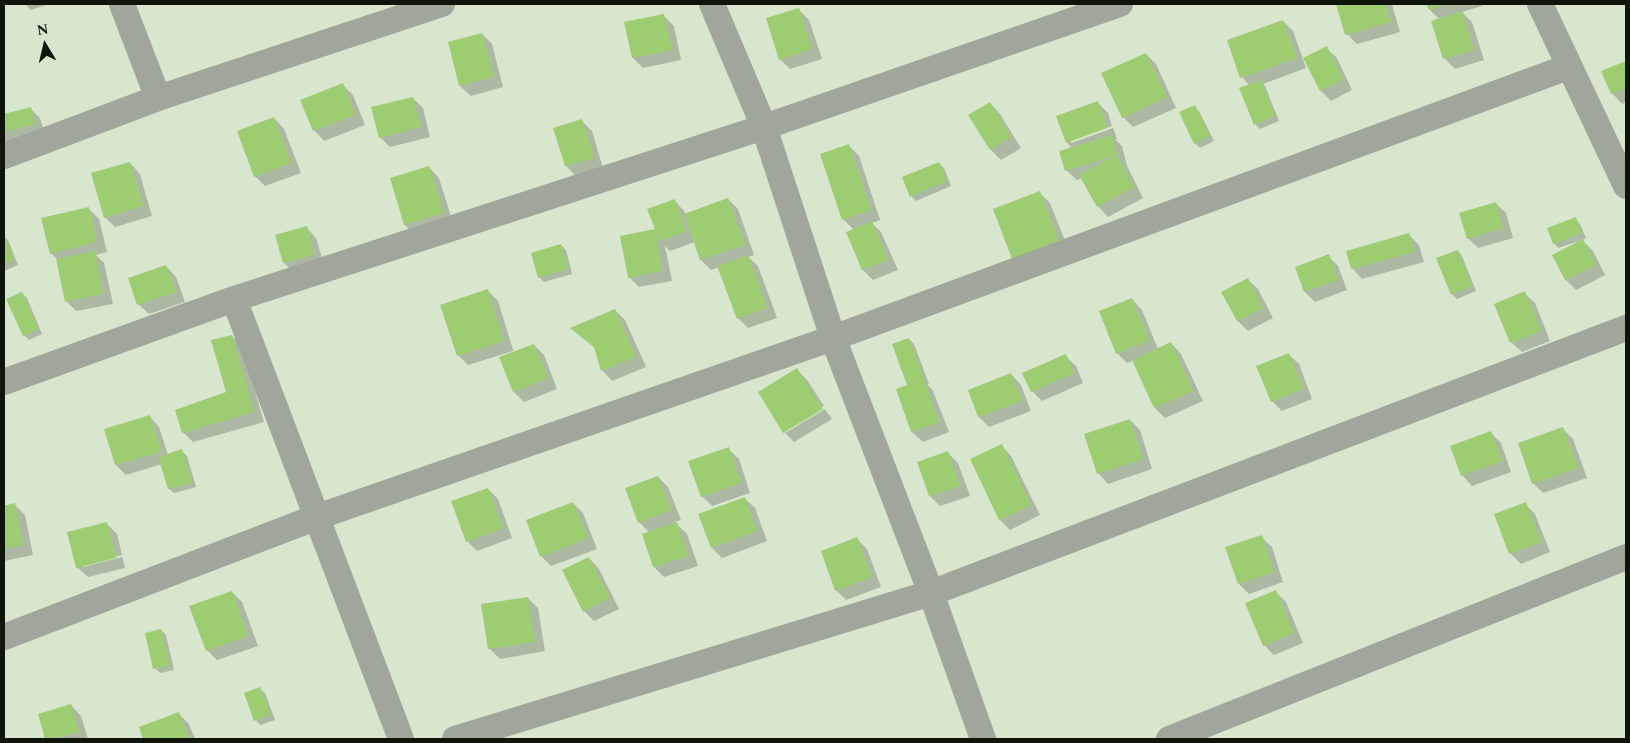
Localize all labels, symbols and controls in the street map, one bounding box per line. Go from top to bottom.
text: N [35,18,50,41]
north arrow [20,20,70,70]

